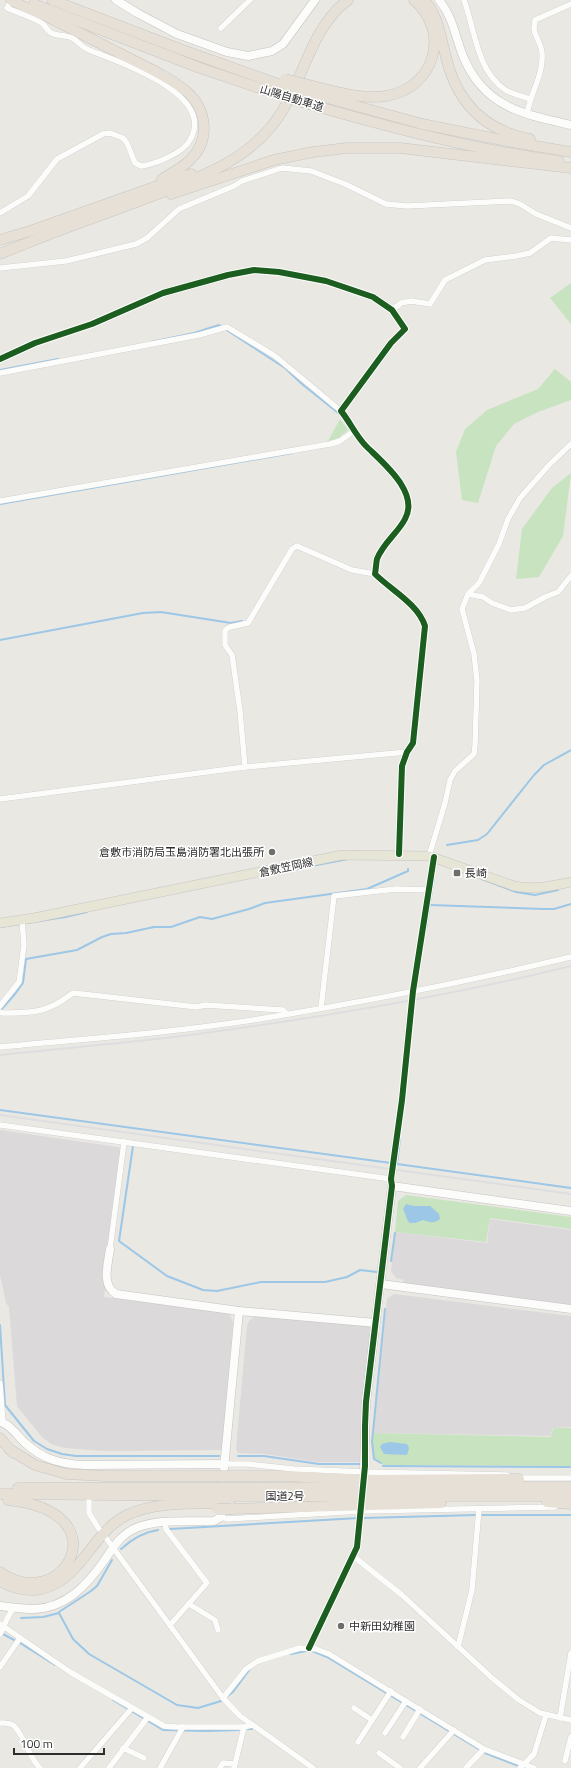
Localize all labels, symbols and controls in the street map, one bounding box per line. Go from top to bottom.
street label: 山陽自動車道 [258,81,326,115]
place label: 倉敷市消防局玉島消防署北出張所 [99,844,265,860]
marker: 倉敷市消防局玉島消防署北出張所 [267,847,277,857]
street label: 倉敷笠岡線 [257,853,315,881]
place label: 長崎 [465,865,487,881]
marker: 長崎 [452,868,462,878]
street label: 国道2号 [265,1488,305,1504]
place label: 中新田幼稚園 [349,1618,415,1634]
marker: 中新田幼稚園 [336,1621,346,1631]
scale bar [14,1730,104,1756]
text: 100 m [20,1734,53,1753]

